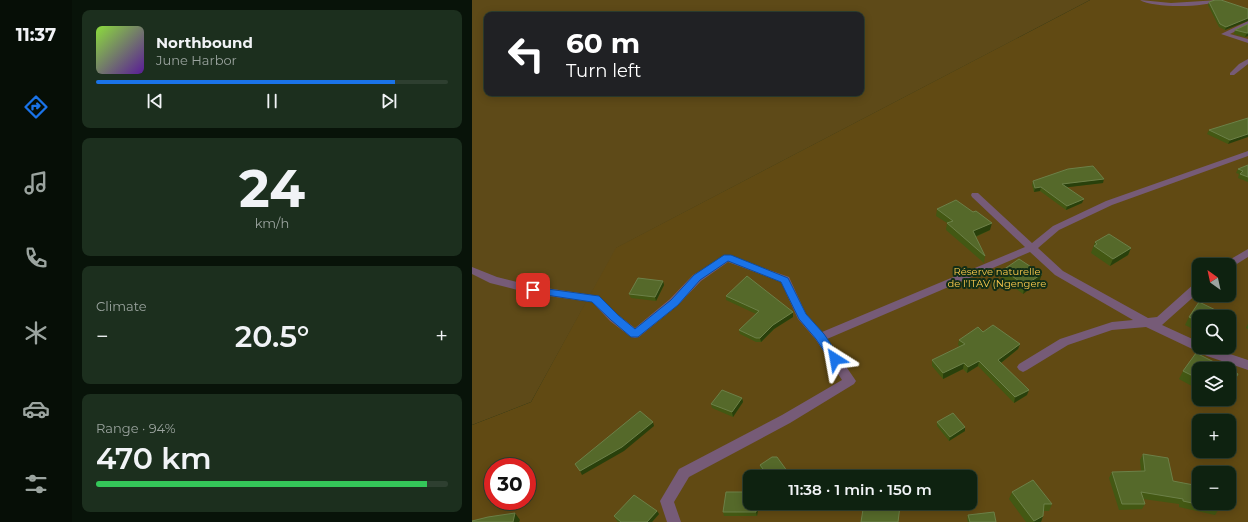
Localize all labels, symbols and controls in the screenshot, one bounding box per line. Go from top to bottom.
text: 11:37 [16,24,56,46]
text: 60 m [566,26,640,60]
icon: left [500,28,552,80]
text: Northbound [156,33,253,52]
text: June Harbor [156,52,237,68]
text: Turn left [566,60,641,82]
icon: previous [144,90,166,112]
icon: pause [261,90,283,112]
icon: next [378,90,400,112]
icon: directions [22,93,50,121]
text: 24 [239,157,305,220]
icon: music [22,169,50,197]
text: km/h [255,215,289,231]
icon: phone [22,244,50,272]
north arrow [1192,258,1236,302]
map controls [1192,258,1236,510]
park label: Réserve naturelle de l'ITAV (Ngengere [948,265,1046,290]
pin [516,273,550,307]
icon: arrive [522,279,544,301]
text: Climate [96,298,147,314]
button: search [1192,310,1236,354]
text: 20.5° [235,318,309,355]
icon: climate [22,319,50,347]
text: − [96,323,109,350]
text: + [435,323,448,350]
position arrow [814,338,856,380]
button: layers [1192,362,1236,406]
icon: car [22,395,50,423]
button: + [1192,414,1236,458]
text: Range · 94% [96,420,176,436]
text: 470 km [96,440,212,477]
speed limit sign: 30 [484,458,536,510]
button: − [1192,466,1236,510]
icon: filters [22,470,50,498]
text: 11:38 · 1 min · 150 m [788,480,932,499]

